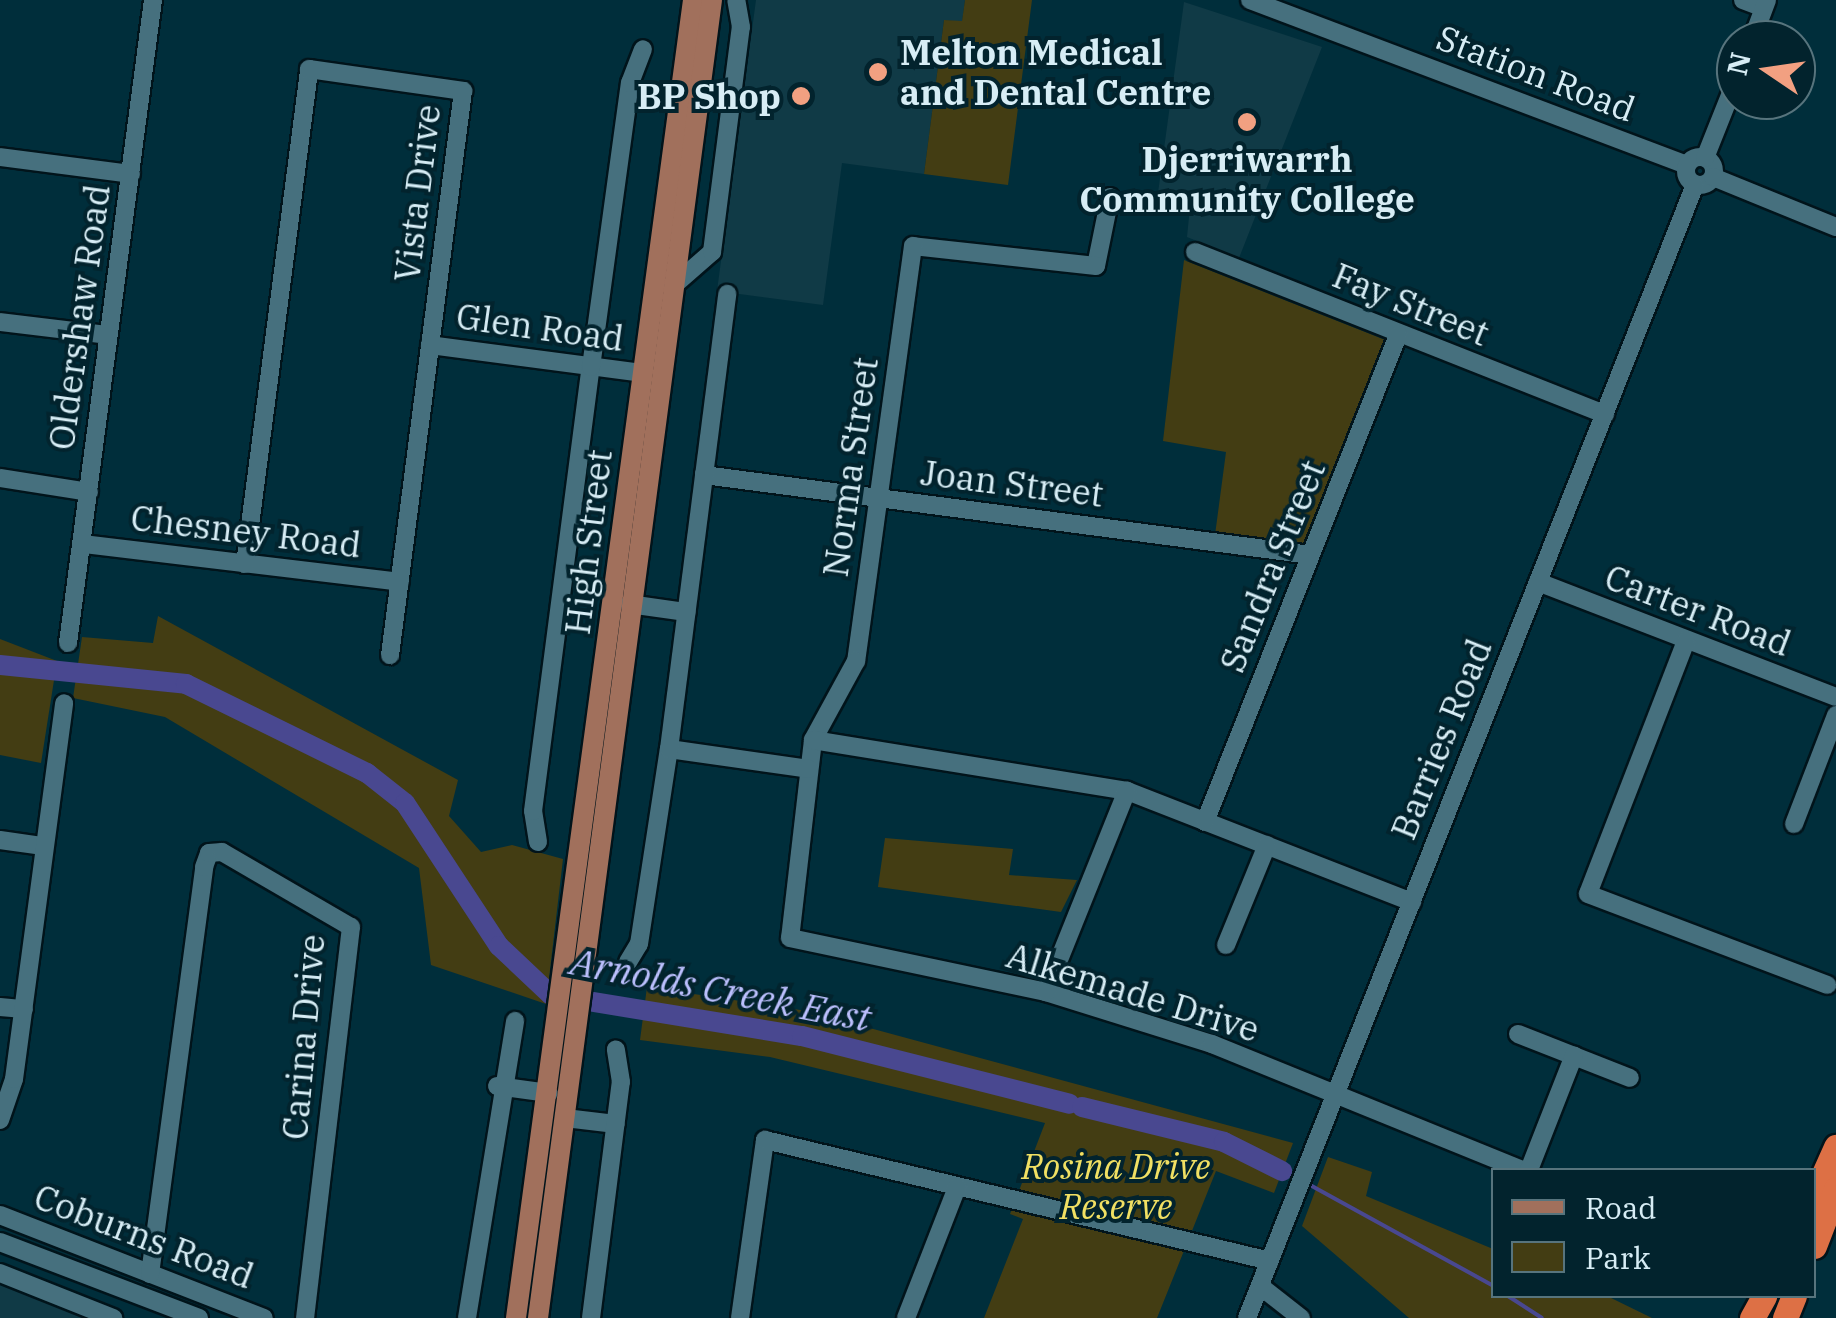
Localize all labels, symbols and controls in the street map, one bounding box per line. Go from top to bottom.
street label: Station Road [1431,16,1641,130]
north arrow [1716,20,1816,120]
place label: Melton Medical and Dental Centre [900,31,1211,113]
text: N [1718,49,1759,79]
marker: Melton Medical and Dental Centre [865,59,891,85]
place label: BP Shop [637,75,781,117]
marker: BP Shop [790,85,812,107]
street label: Vista Drive [385,102,449,284]
marker: Djerriwarrh Community College [1236,111,1258,133]
place label: Djerriwarrh Community College [1079,138,1415,220]
street label: Oldershaw Road [40,182,118,452]
street label: Fay Street [1327,254,1495,354]
street label: Glen Road [454,294,626,360]
street label: Norma Street [814,355,886,579]
street label: High Street [556,447,620,637]
street label: Joan Street [918,451,1106,515]
street label: Sandra Street [1211,454,1333,678]
street label: Chesney Road [128,496,364,566]
street label: Carter Road [1599,555,1797,665]
street label: Barries Road [1382,633,1500,845]
street label: Carina Drive [273,933,333,1141]
street label: Alkemade Drive [1002,934,1264,1050]
water label: Arnolds Creek East [567,938,875,1040]
park label: Rosina Drive Reserve [1022,1145,1210,1227]
legend [1491,1168,1816,1298]
street label: Coburns Road [29,1175,259,1297]
text: Road [1585,1188,1657,1227]
text: Park [1585,1238,1651,1277]

